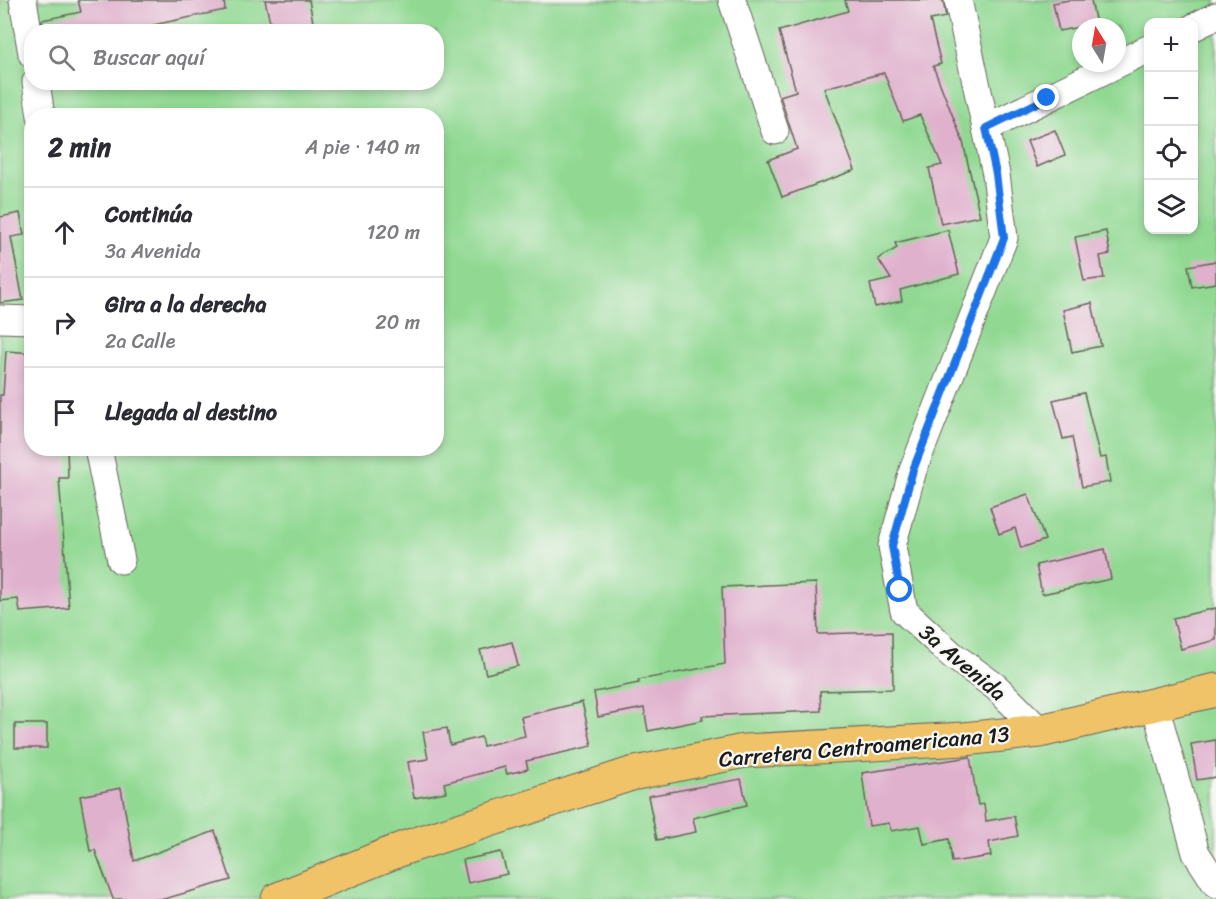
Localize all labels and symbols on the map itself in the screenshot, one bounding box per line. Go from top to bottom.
north arrow [1072,18,1126,72]
route end [1033,84,1059,110]
route start [886,576,912,602]
street label: 3a Avenida [910,614,1016,711]
street label: Carretera Centroamericana 13 [717,714,1011,779]

